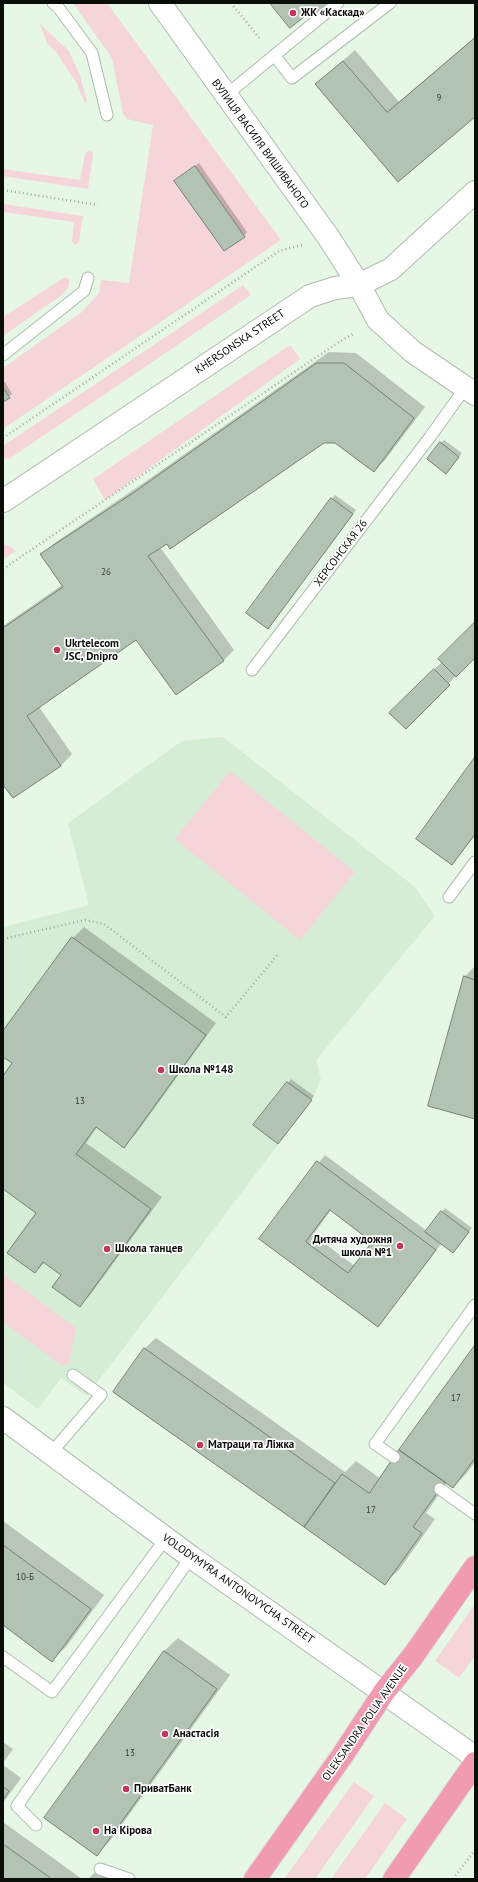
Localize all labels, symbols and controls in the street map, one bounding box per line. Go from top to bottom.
place label: ЖК «Каскад» [301,6,365,20]
marker: ЖК «Каскад» [288,8,298,18]
street label: ВУЛИЦЯ ВАСИЛЯ ВИШИВАНОГО [209,77,311,211]
house number: 9 [437,93,441,103]
street label: KHERSONSKA STREET [193,307,287,377]
street label: ХЕРСОНСКАЯ 26 [312,517,370,589]
house number: 26 [101,567,111,577]
place label: Ukrtelecom JSC, Dnipro [65,637,119,663]
marker: Ukrtelecom JSC, Dnipro [52,645,62,655]
place label: Школа №148 [169,1063,234,1077]
marker: Школа №148 [156,1065,166,1075]
house number: 13 [75,1096,85,1106]
place label: Дитяча художня школа №1 [313,1233,392,1259]
marker: Дитяча художня школа №1 [395,1241,405,1251]
place label: Школа танцев [115,1242,183,1256]
marker: Школа танцев [102,1244,112,1254]
house number: 17 [451,1393,461,1403]
place label: Матраци та Ліжка [208,1438,294,1452]
marker: Матраци та Ліжка [195,1440,205,1450]
house number: 17 [366,1505,376,1515]
street label: VOLODYMYRA ANTONOVYCHA STREET [160,1531,316,1647]
house number: 10-Б [16,1572,34,1582]
street label: OLEKSANDRA POLIA AVENUE [320,1662,410,1784]
place label: Анастасія [173,1727,219,1741]
marker: Анастасія [160,1729,170,1739]
house number: 13 [125,1748,135,1758]
place label: ПриватБанк [134,1782,192,1796]
marker: ПриватБанк [121,1784,131,1794]
place label: На Кірова [104,1824,152,1838]
marker: На Кірова [91,1826,101,1836]

